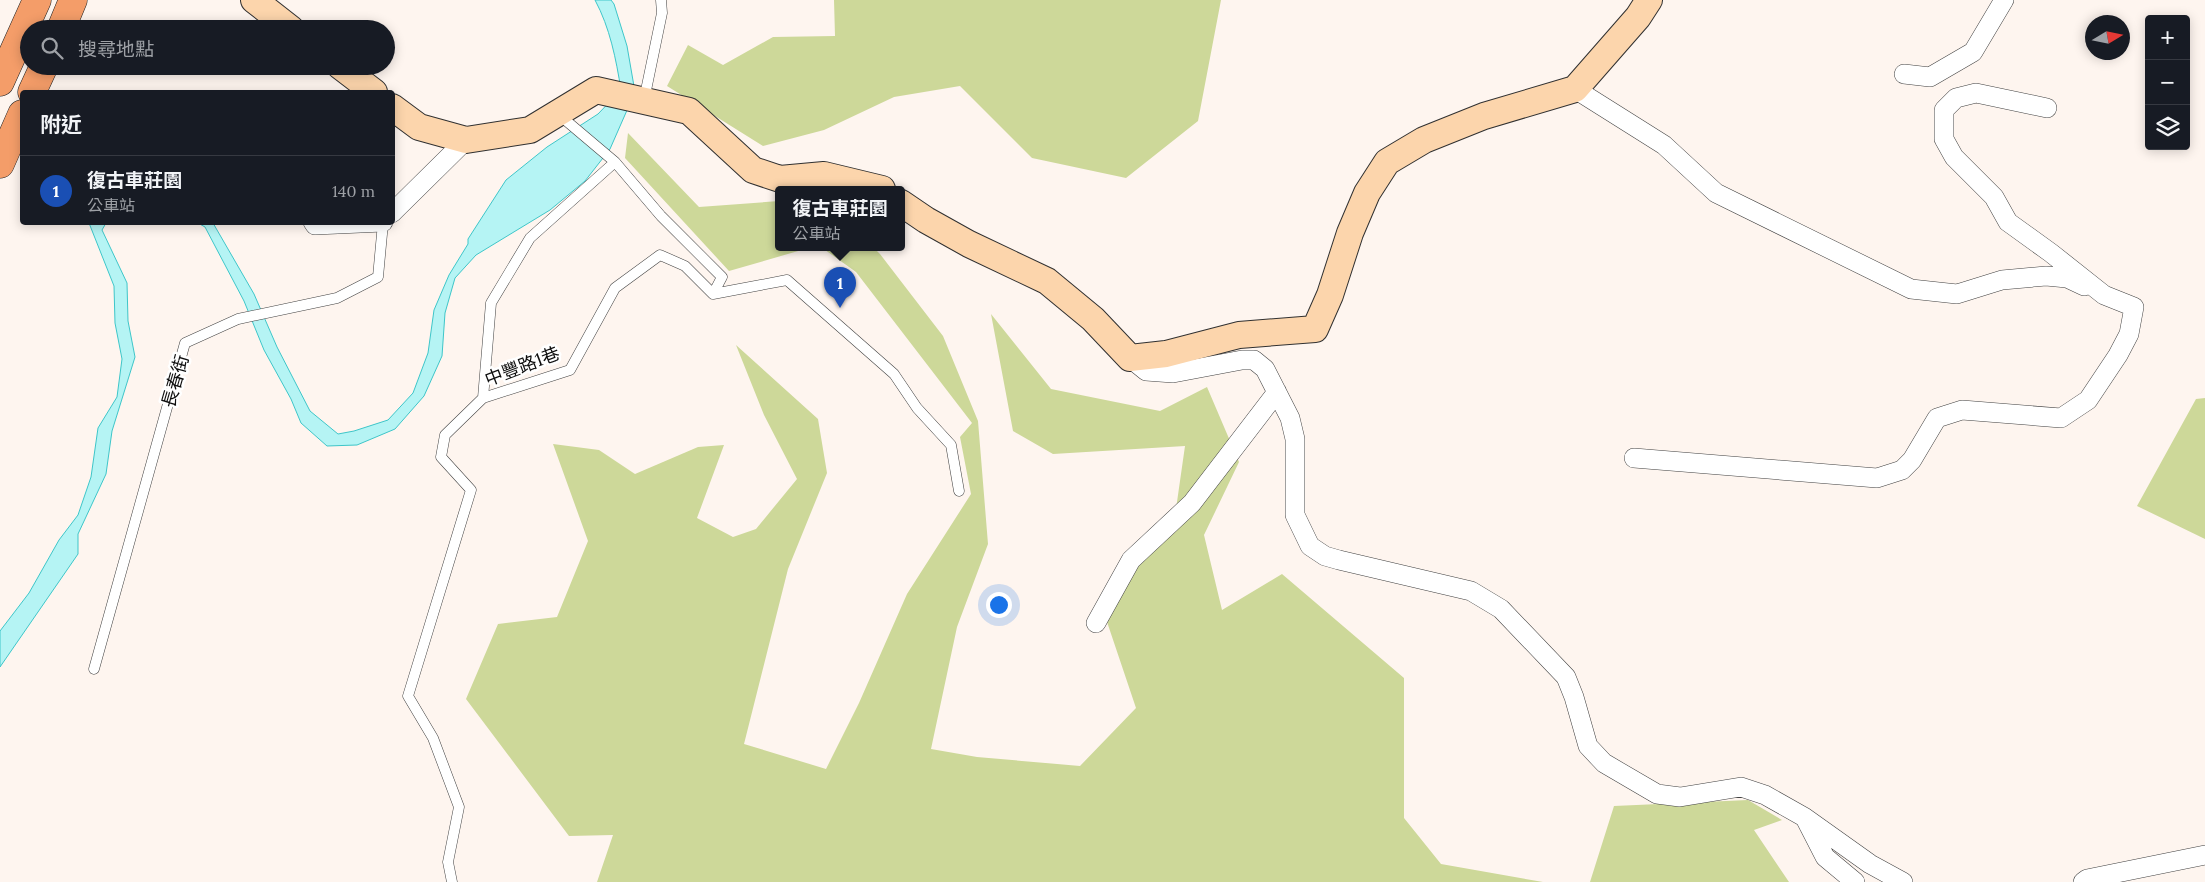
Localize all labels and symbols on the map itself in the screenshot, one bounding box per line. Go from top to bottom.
north arrow [2085,15,2130,60]
pin: 1 [824,267,856,308]
street label: 中豐路1巷 [481,341,563,391]
street label: 長春街 [157,352,193,410]
your location [986,592,1012,618]

